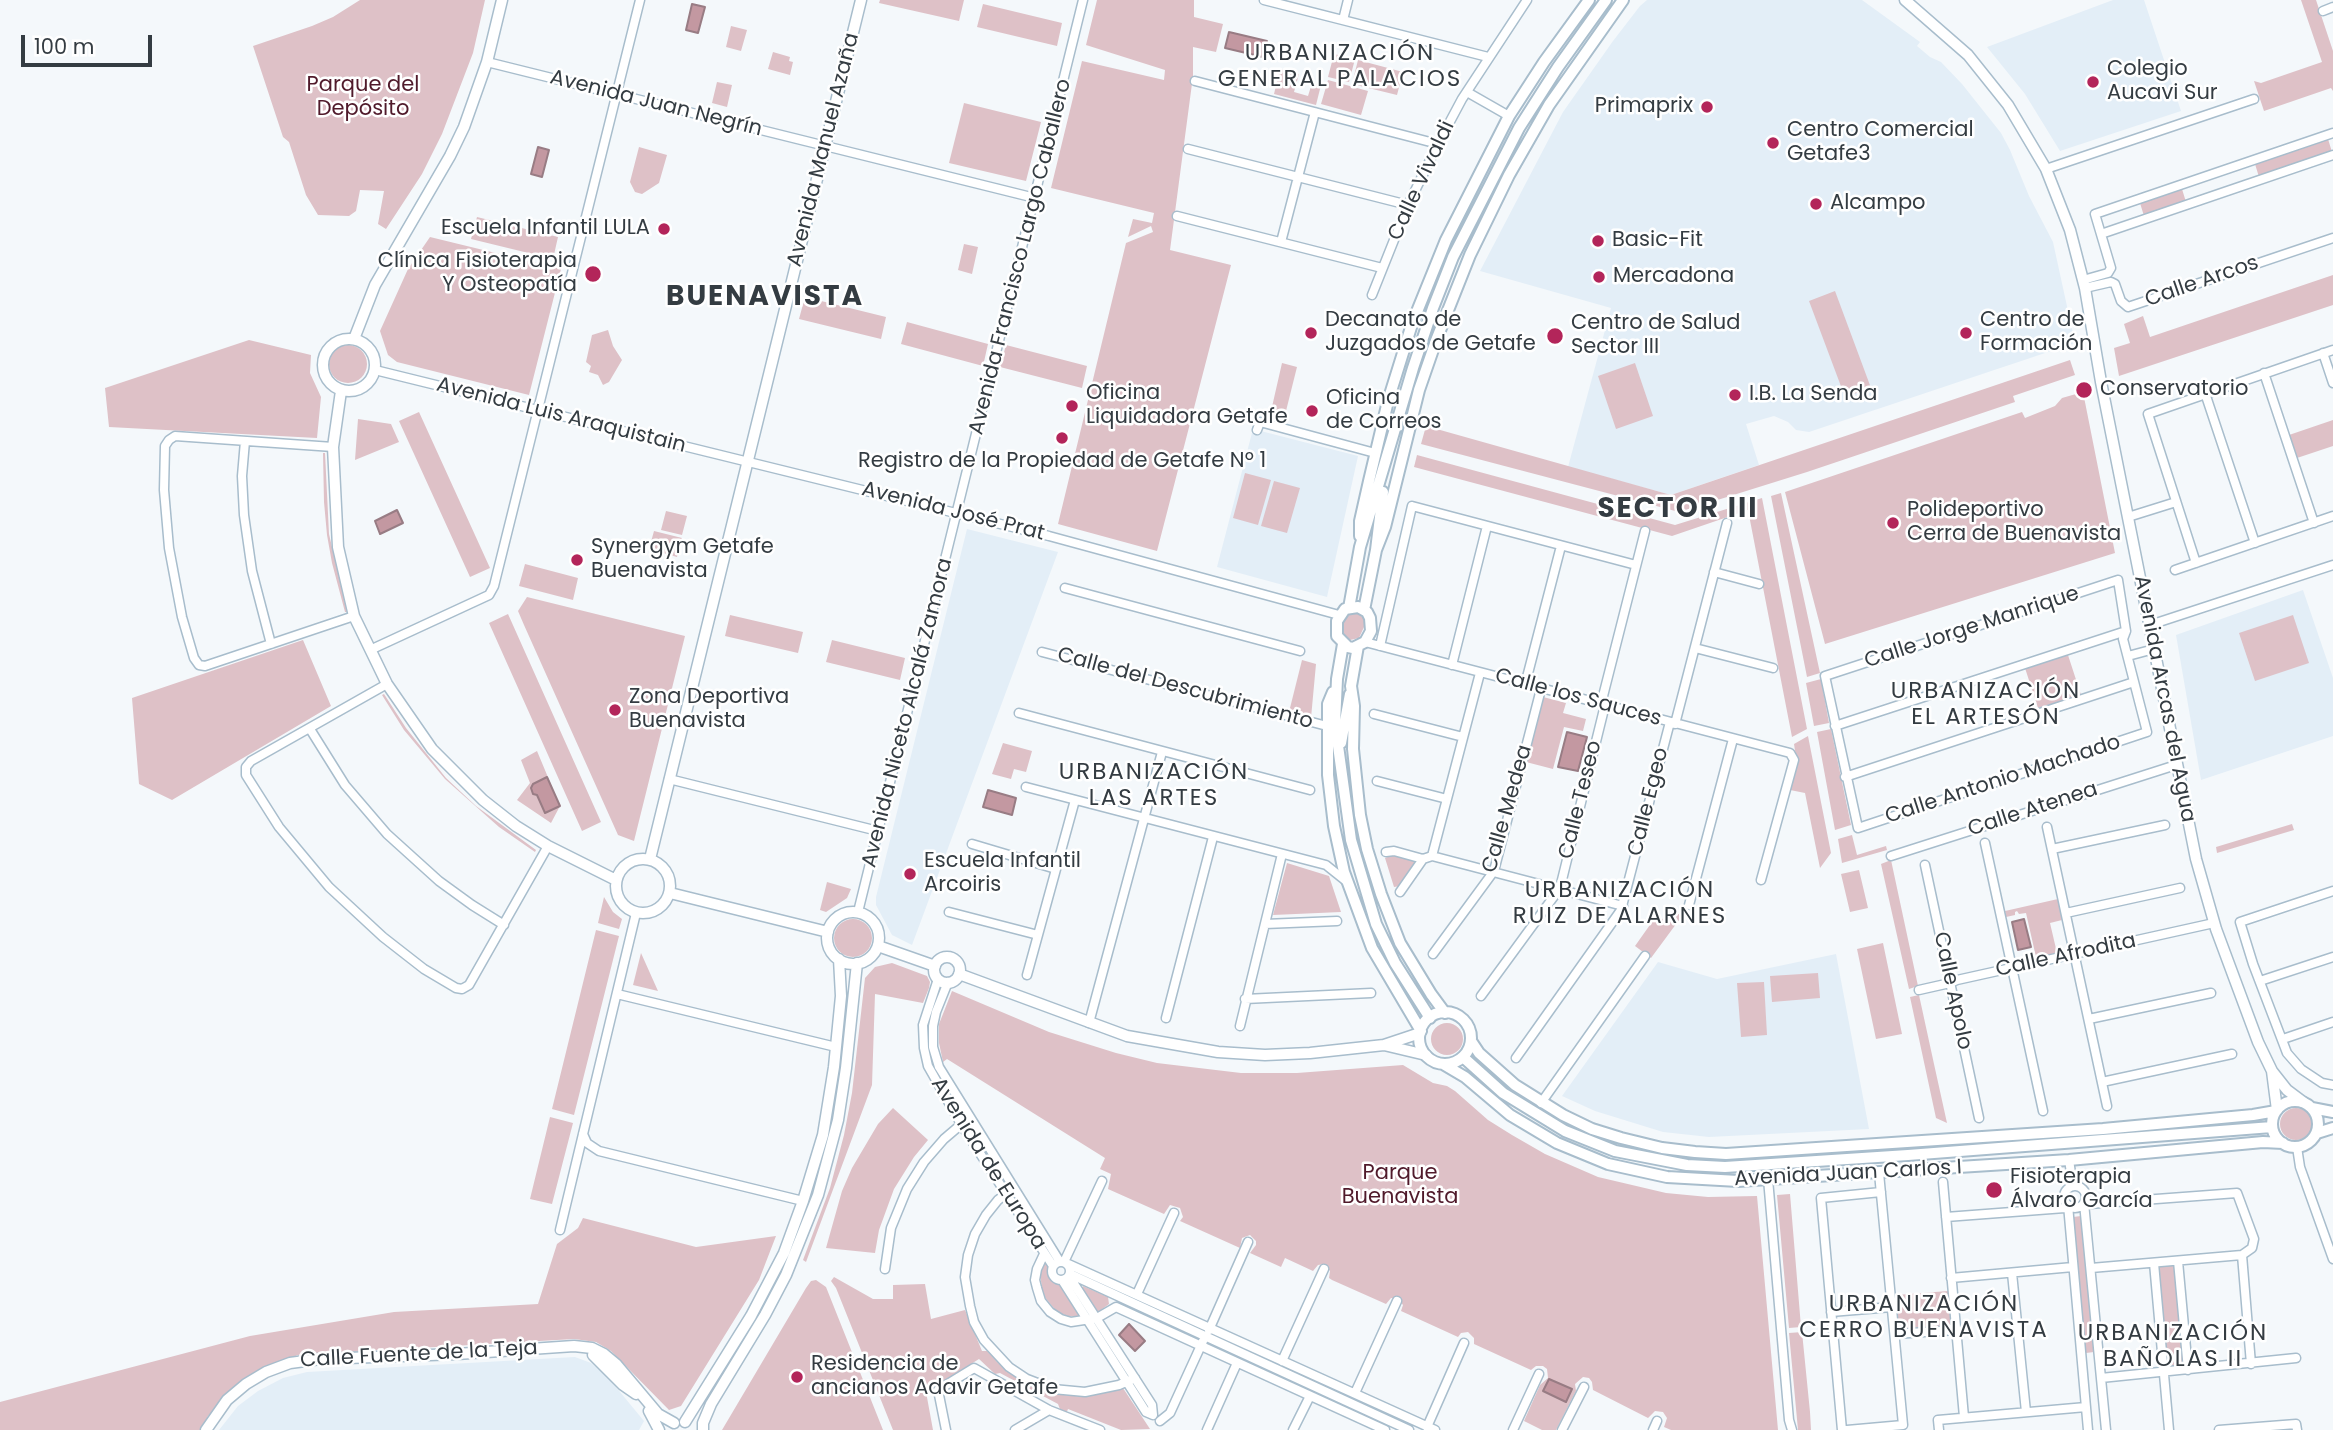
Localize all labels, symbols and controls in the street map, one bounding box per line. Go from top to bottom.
scale bar [24,21,156,65]
street label: Avenida Manuel Azaña [783,30,865,270]
text: 100 m [34,32,94,61]
district label: URBANIZACIÓN GENERAL PALACIOS [1220,40,1460,94]
place label: Colegio Aucavi Sur [2107,57,2218,107]
street label: Avenida Juan Negrín [547,65,765,143]
park label: Parque del Depósito [307,73,419,123]
marker: Colegio Aucavi Sur [2085,74,2101,90]
street label: Avenida Francisco Largo Caballero [964,76,1078,438]
place label: Primaprix [1595,94,1693,120]
marker: Primaprix [1699,99,1715,115]
street label: Calle Vivaldi [1383,117,1461,245]
place label: Centro Comercial Getafe3 [1787,118,1974,168]
marker: Centro Comercial Getafe3 [1765,135,1781,151]
place label: Alcampo [1830,191,1926,217]
marker: Alcampo [1808,196,1824,212]
place label: Escuela Infantil LULA [441,216,650,242]
marker: Escuela Infantil LULA [656,221,672,237]
place label: Basic-Fit [1612,228,1703,254]
marker: Basic-Fit [1590,233,1606,249]
place label: Clínica Fisioterapia Y Osteopatía [378,249,577,299]
street label: Calle Arcos [2142,251,2262,313]
marker: Clínica Fisioterapia Y Osteopatía [583,264,603,284]
place label: Mercadona [1613,264,1734,290]
marker: Mercadona [1591,269,1607,285]
district label: BUENAVISTA [667,281,863,315]
place label: Decanato de Juzgados de Getafe [1325,308,1536,358]
place label: Centro de Formación [1980,308,2092,358]
place label: Centro de Salud Sector III [1571,311,1740,361]
marker: Decanato de Juzgados de Getafe [1303,325,1319,341]
marker: Centro de Formación [1958,325,1974,341]
marker: Centro de Salud Sector III [1545,326,1565,346]
street label: Avenida Luis Araquistain [434,373,688,459]
place label: Conservatorio [2100,377,2248,403]
marker: Conservatorio [2074,380,2094,400]
place label: Oficina Liquidadora Getafe [1086,381,1288,431]
place label: I.B. La Senda [1749,382,1878,408]
place label: Oficina de Correos [1326,386,1442,436]
marker: I.B. La Senda [1727,387,1743,403]
marker: Oficina Liquidadora Getafe [1064,398,1080,414]
marker: Oficina de Correos [1304,403,1320,419]
marker: Registro de la Propiedad de Getafe Nº 1 [1054,430,1070,446]
place label: Registro de la Propiedad de Getafe Nº 1 [858,449,1266,475]
street label: Avenida José Prat [859,477,1047,547]
district label: SECTOR III [1599,493,1757,527]
place label: Polideportivo Cerra de Buenavista [1907,498,2121,548]
marker: Polideportivo Cerra de Buenavista [1885,515,1901,531]
place label: Synergym Getafe Buenavista [591,535,774,585]
marker: Synergym Getafe Buenavista [569,552,585,568]
street label: Avenida Niceto Alcalá Zamora [857,556,959,870]
street label: Avenida Arcas del Agua [2128,573,2200,825]
street label: Calle Jorge Manrique [1862,581,2082,675]
street label: Calle del Descubrimiento [1054,643,1316,735]
street label: Calle los Sauces [1492,664,1664,732]
district label: URBANIZACIÓN EL ARTESÓN [1892,678,2080,732]
place label: Zona Deportiva Buenavista [629,685,789,735]
marker: Zona Deportiva Buenavista [607,702,623,718]
street label: Calle Antonio Machado [1882,730,2124,830]
street label: Calle Teseo [1554,738,1608,862]
street label: Calle Medea [1478,742,1538,876]
street label: Calle Egeo [1623,745,1675,859]
district label: URBANIZACIÓN LAS ARTES [1060,759,1248,813]
street label: Calle Atenea [1965,777,2101,843]
place label: Escuela Infantil Arcoiris [924,849,1081,899]
marker: Escuela Infantil Arcoiris [902,866,918,882]
district label: URBANIZACIÓN RUIZ DE ALARNES [1515,877,1725,931]
street label: Calle Afrodita [1993,929,2139,983]
street label: Calle Apolo [1927,930,1977,1052]
street label: Avenida de Europa [925,1073,1051,1255]
street label: Avenida Juan Carlos I [1734,1155,1962,1193]
park label: Parque Buenavista [1342,1161,1458,1211]
place label: Fisioterapia Álvaro García [2010,1165,2153,1215]
marker: Fisioterapia Álvaro García [1984,1180,2004,1200]
district label: URBANIZACIÓN CERRO BUENAVISTA [1801,1291,2047,1345]
district label: URBANIZACIÓN BAÑOLAS II [2079,1320,2267,1374]
street label: Calle Fuente de la Teja [300,1336,538,1374]
place label: Residencia de ancianos Adavir Getafe [811,1352,1058,1402]
marker: Residencia de ancianos Adavir Getafe [789,1369,805,1385]

